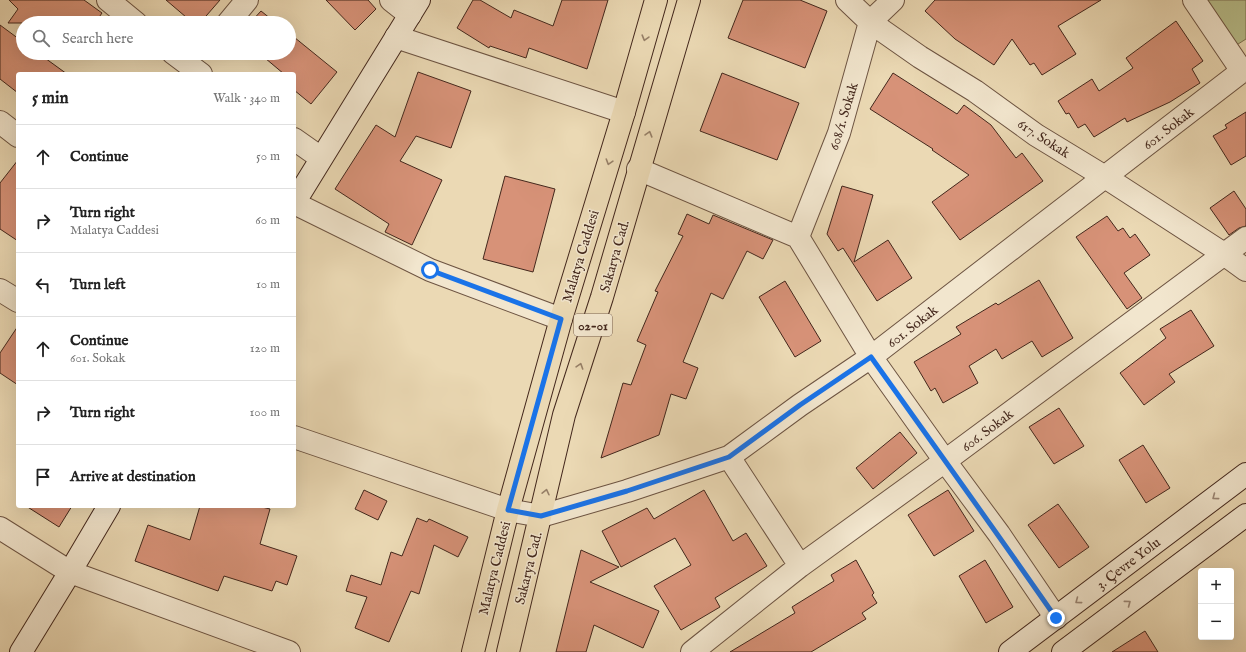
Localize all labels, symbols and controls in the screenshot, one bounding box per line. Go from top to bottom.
search box [16,16,296,60]
icon: search [30,27,52,49]
text: Search here [62,29,133,48]
one-way arrow [641,34,650,41]
street label: 608/1. Sokak [825,80,863,152]
text: 5 min [32,88,69,109]
text: Walk · 340 m [213,90,280,107]
street label: 601. Sokak [1140,103,1198,154]
street label: 617. Sokak [1014,115,1074,163]
one-way arrow [644,131,653,138]
icon: ahead [32,146,54,168]
text: Continue [70,147,128,166]
text: 50 m [256,148,280,165]
one-way arrow [605,159,614,166]
text: Turn right [70,203,135,222]
street label: Malatya Caddesi [558,208,604,305]
icon: right [32,210,54,232]
text: 60 m [255,212,280,229]
street label: Sakarya Cad. [596,218,634,295]
text: Malatya Caddesi [70,222,159,239]
route start [421,261,439,279]
icon: left [32,274,54,296]
text: Turn left [70,275,126,294]
text: 10 m [256,276,280,293]
street label: 601. Sokak [884,301,942,352]
road number: 02-01 [574,314,612,336]
text: Continue [70,331,128,350]
icon: ahead [32,338,54,360]
text: 120 m [250,340,280,357]
text: 601. Sokak [70,350,125,367]
one-way arrow [575,363,583,370]
icon: right [32,402,54,424]
text: Turn right [70,403,135,422]
text: 100 m [250,404,280,421]
street label: 606. Sokak [958,405,1018,456]
icon: arrive [32,466,54,488]
text: Arrive at destination [70,467,196,486]
one-way arrow [542,488,550,495]
one-way arrow [1212,492,1219,499]
street label: Malatya Caddesi [475,519,515,617]
street label: Sakarya Cad. [511,530,547,607]
street label: 3. Çevre Yolu [1093,534,1164,594]
map controls [1198,568,1234,640]
button: + [1198,568,1234,604]
one-way arrow [1075,596,1082,603]
one-way arrow [1123,601,1130,608]
button: − [1198,604,1234,640]
route end [1047,609,1065,627]

